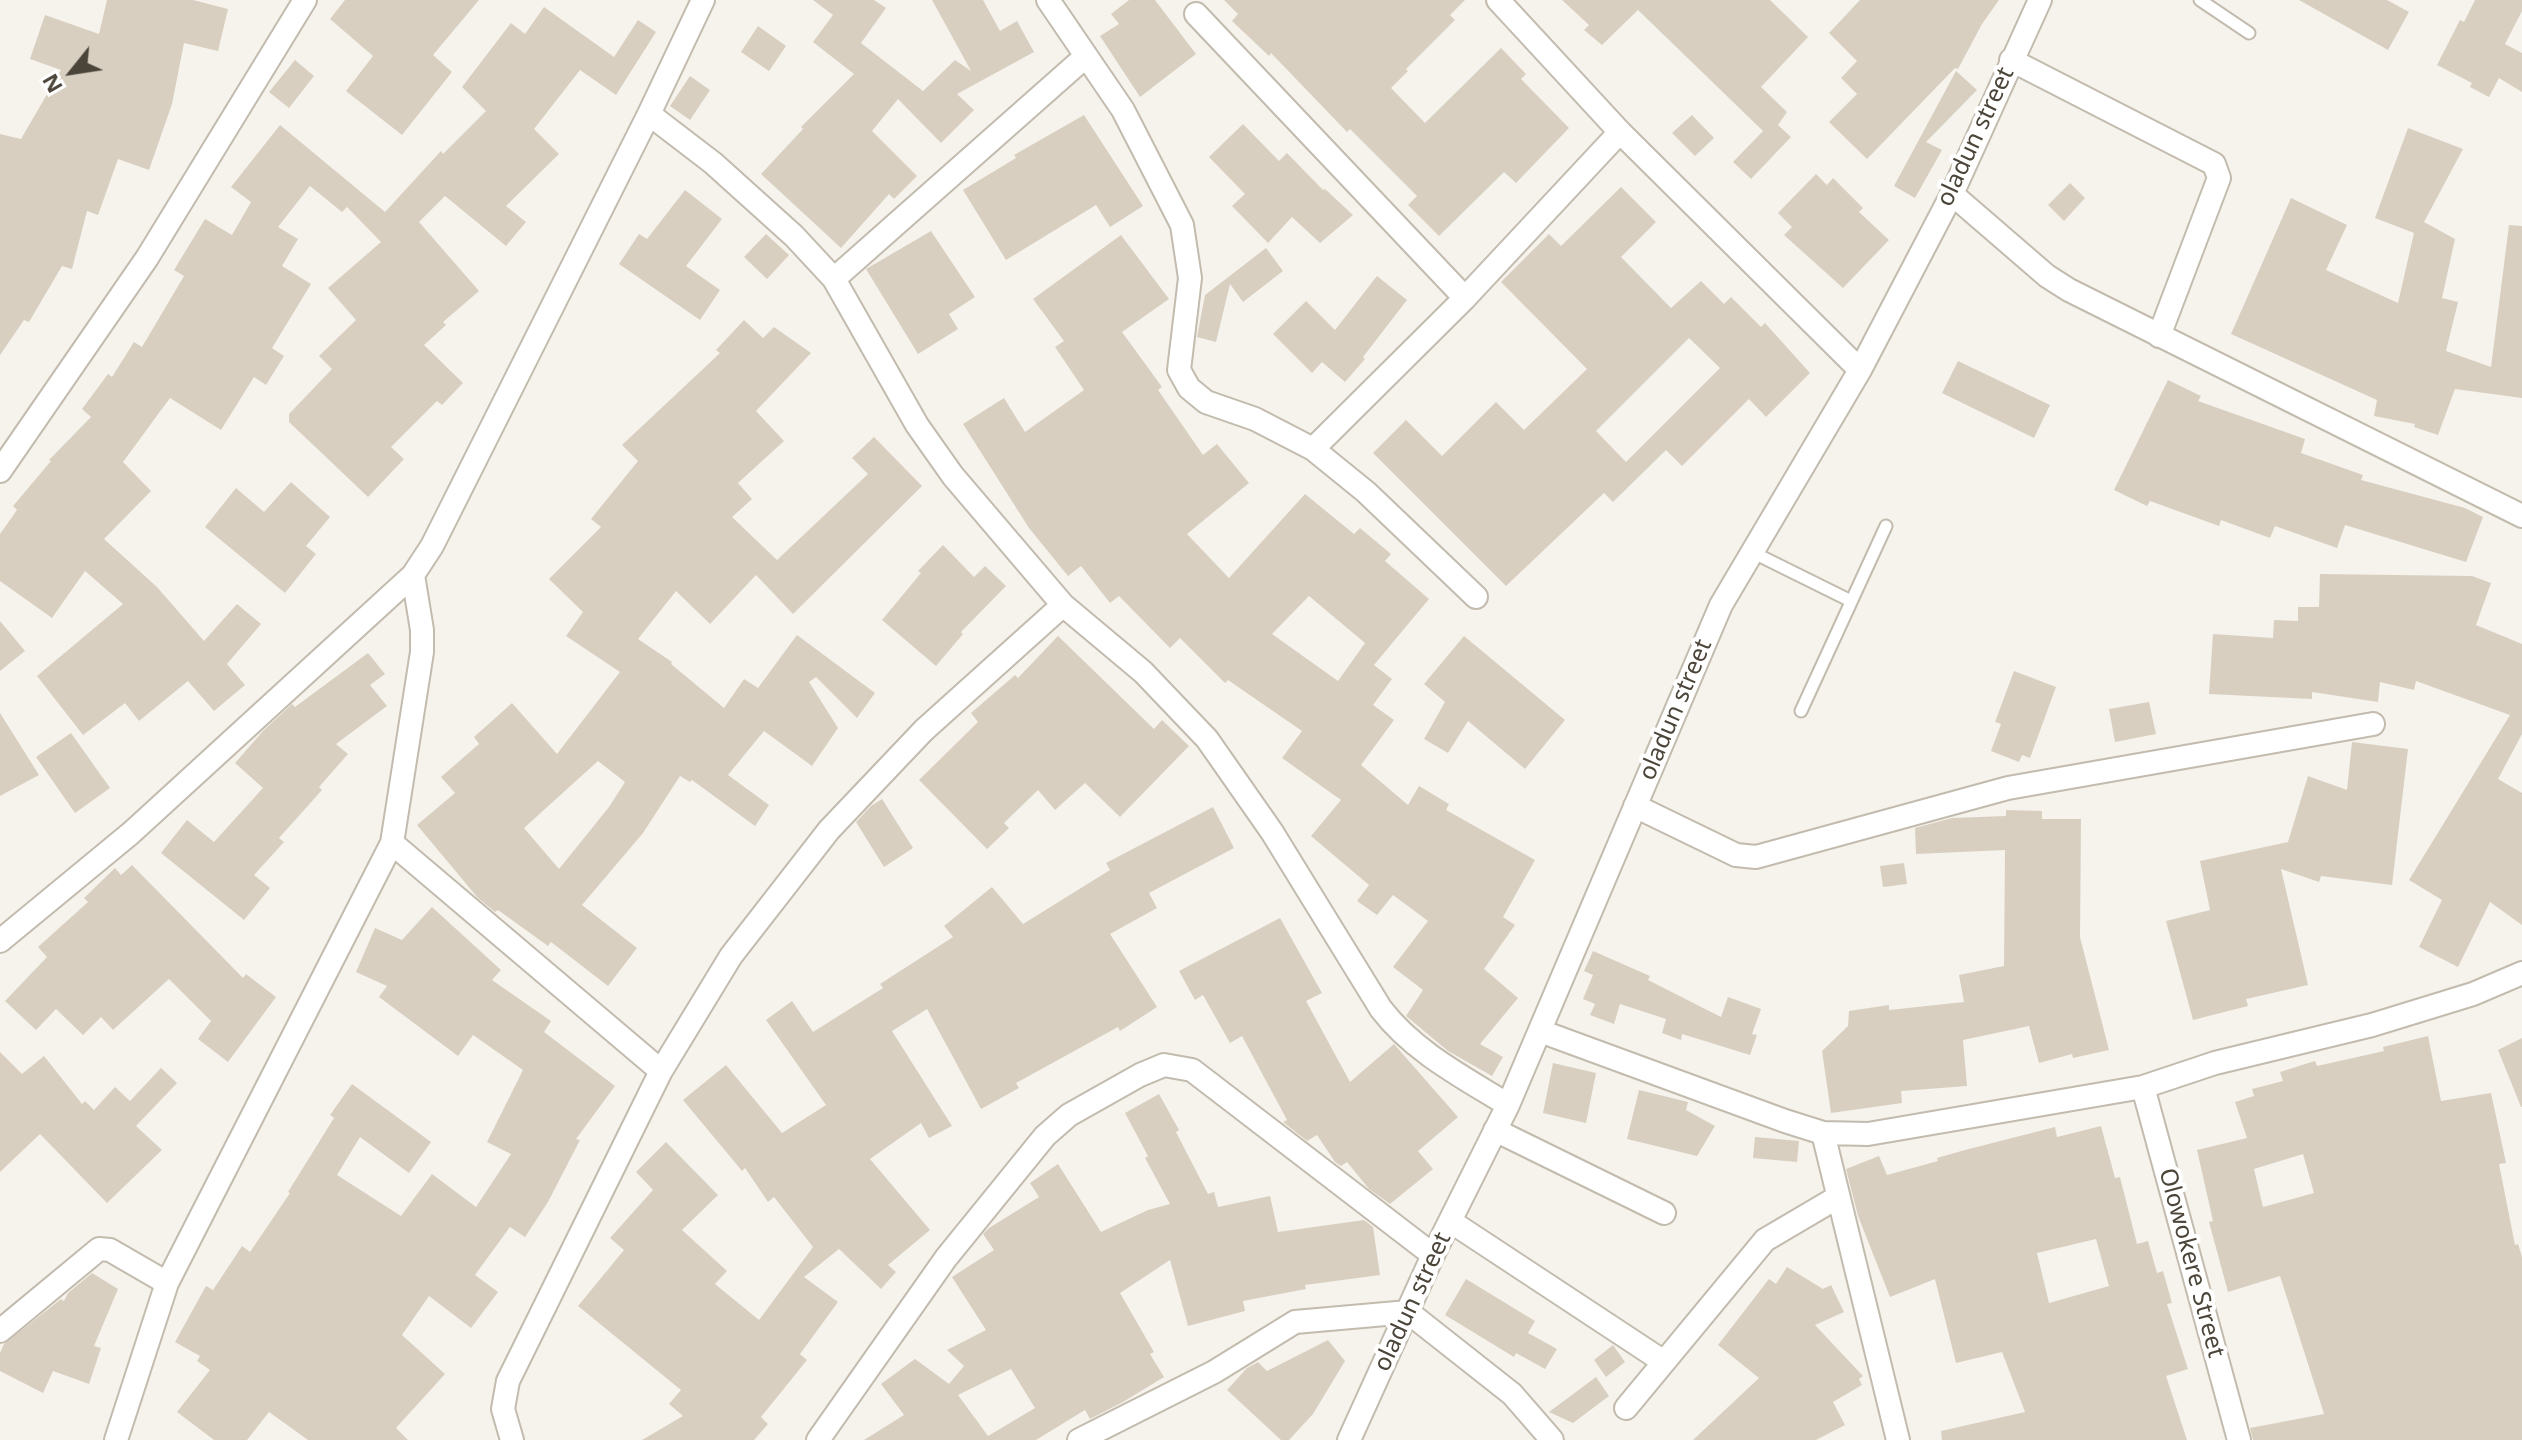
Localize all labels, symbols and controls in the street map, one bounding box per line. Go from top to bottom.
north arrow [32,32,112,112]
street label: oladun street [1931,63,2021,211]
text: N [34,69,69,99]
street label: oladun street [1633,635,1719,785]
street label: Olowokere Street [2152,1165,2230,1361]
street label: oladun street [1368,1228,1458,1376]

